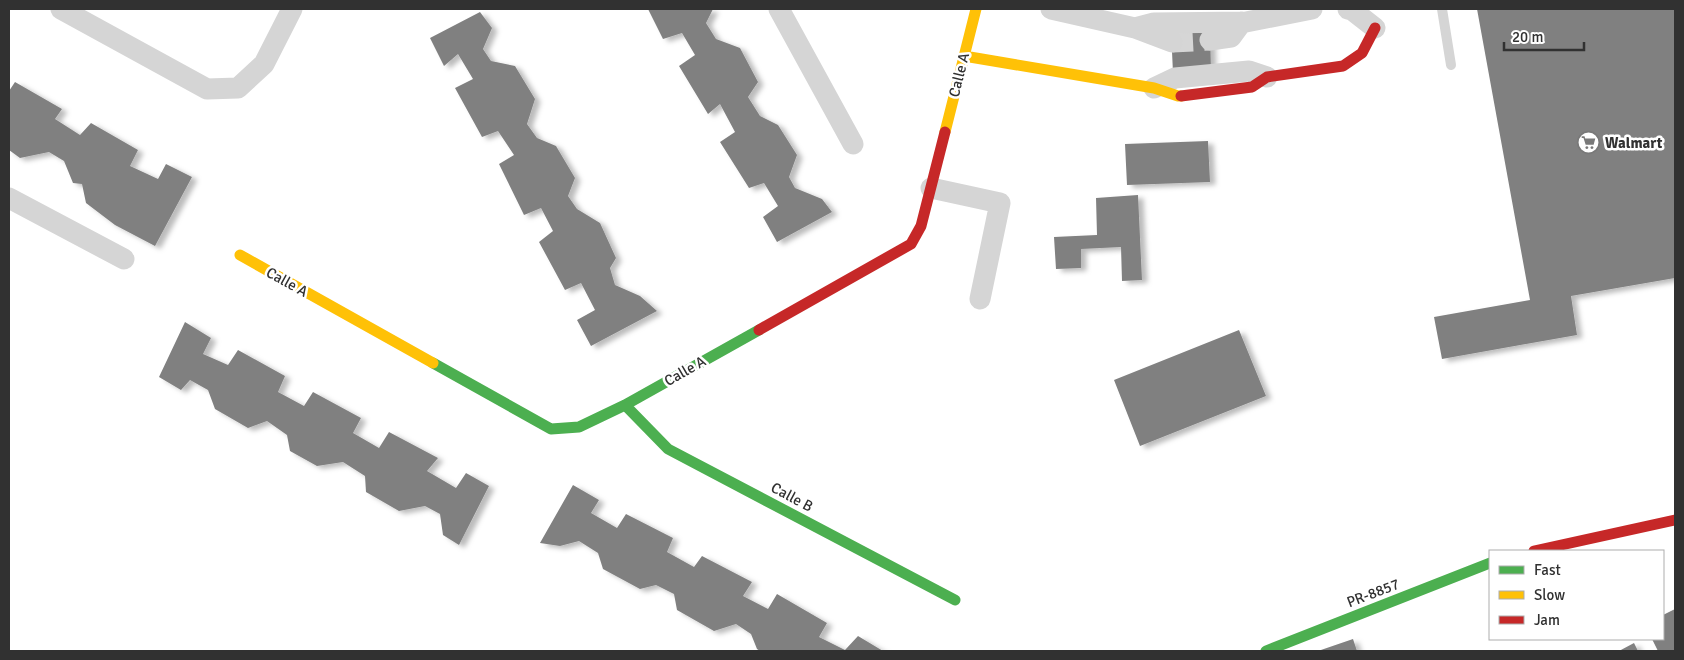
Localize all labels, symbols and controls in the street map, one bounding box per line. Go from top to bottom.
scale bar [1504,20,1584,52]
text: 20 m [1512,28,1543,46]
street label: Calle A [945,51,973,99]
supermarket icon: Walmart [1577,131,1601,155]
place label: Walmart [1605,134,1663,152]
street label: Calle A [263,263,311,301]
street label: Calle A [661,352,709,390]
street label: Calle B [768,479,816,515]
legend [1489,550,1664,640]
text: Fast [1534,561,1561,579]
street label: PR-8857 [1344,575,1402,611]
text: Slow [1534,586,1565,604]
text: Jam [1534,611,1560,629]

